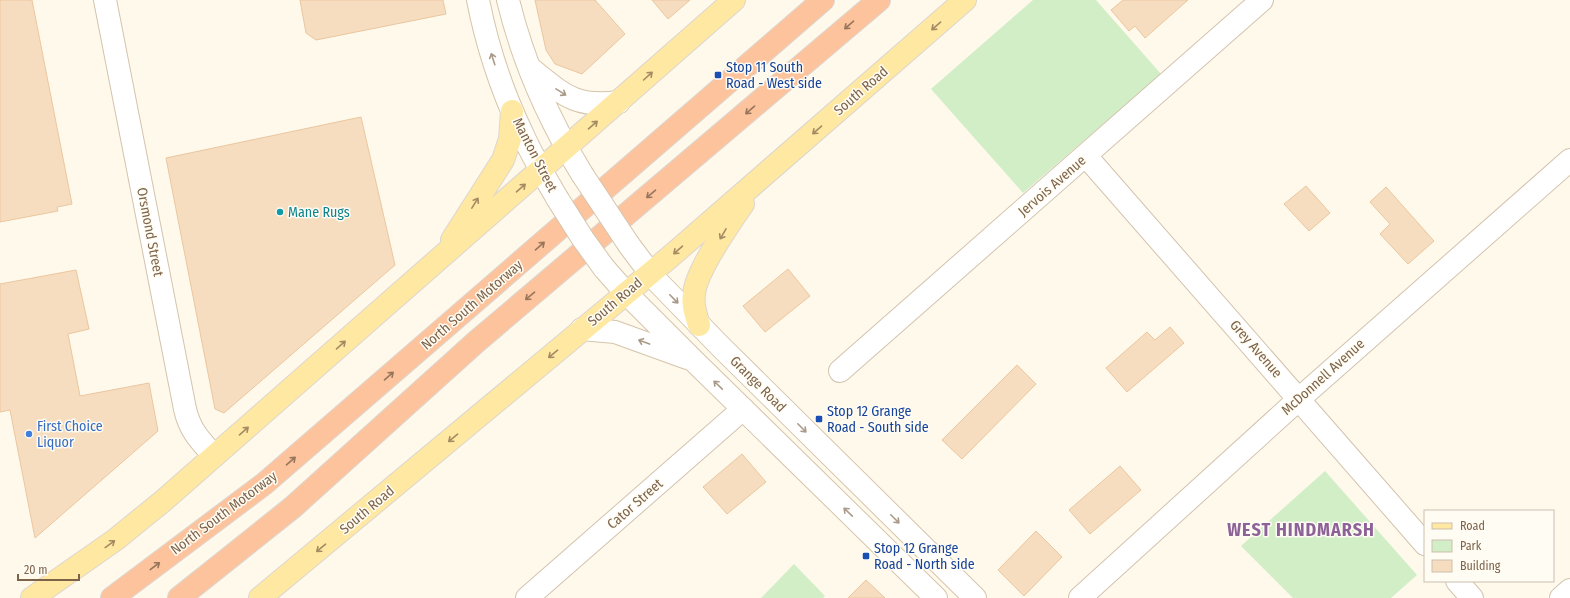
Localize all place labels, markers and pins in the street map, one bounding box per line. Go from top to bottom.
place label: Stop 11 South Road - West side [726,59,822,92]
marker: Stop 11 South Road - West side [713,70,723,80]
place label: Mane Rugs [288,204,350,221]
marker: Mane Rugs [275,207,285,217]
place label: Stop 12 Grange Road - South side [827,403,929,436]
marker: Stop 12 Grange Road - South side [814,414,824,424]
place label: First Choice Liquor [37,418,103,451]
marker: First Choice Liquor [24,429,34,439]
place label: Stop 12 Grange Road - North side [874,540,975,573]
marker: Stop 12 Grange Road - North side [861,551,871,561]

